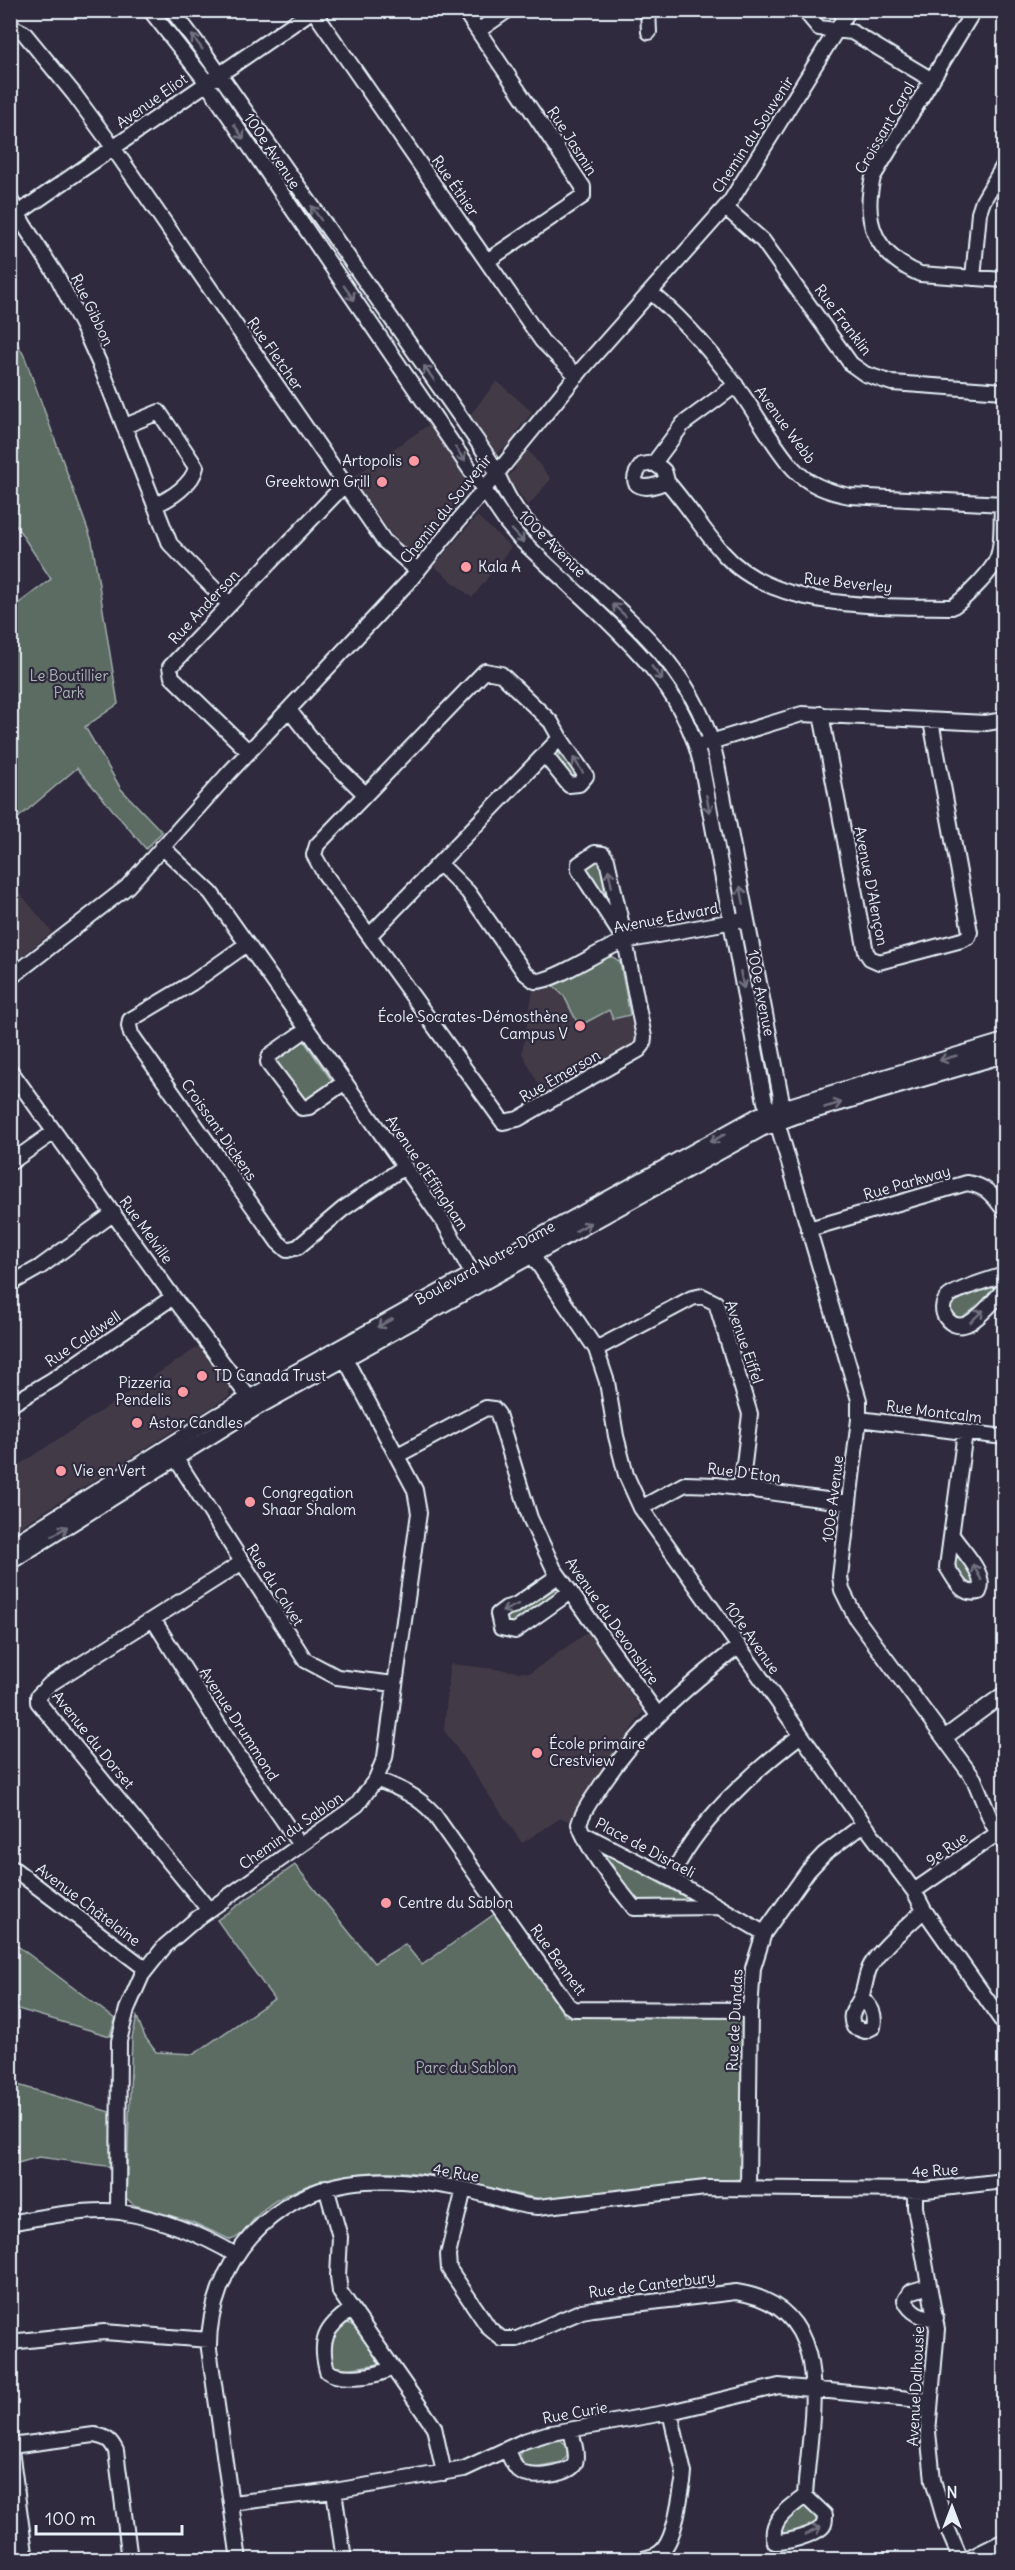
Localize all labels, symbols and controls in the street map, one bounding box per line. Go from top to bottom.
one-way arrow [191,34,203,50]
street label: Avenue Eliot [112,69,191,132]
street label: Chemin du Souvenir [708,73,797,197]
street label: Croissant Carol [851,78,919,177]
street label: Rue Jasmin [543,103,602,179]
street label: 100e Avenue [240,109,305,192]
one-way arrow [233,124,245,140]
street label: Rue Éthier [428,152,483,220]
one-way arrow [310,206,322,222]
street label: Rue Gibbon [67,271,118,349]
street label: Rue Franklin [811,280,876,359]
one-way arrow [343,284,355,301]
street label: Rue Fletcher [243,313,308,394]
one-way arrow [422,365,435,381]
street label: Avenue Webb [751,382,820,467]
one-way arrow [454,445,466,461]
street label: Chemin du Souvenir [396,450,496,567]
place label: Artopolis [342,451,402,470]
marker: Artopolis [407,454,421,468]
place label: Greektown Grill [265,472,370,491]
marker: Greektown Grill [375,475,389,489]
street label: 100e Avenue [515,506,590,581]
one-way arrow [511,528,525,543]
place label: Kala A [478,557,521,576]
marker: Kala A [459,560,473,574]
street label: Rue Anderson [164,565,243,648]
street label: Rue Beverley [803,568,893,597]
one-way arrow [612,602,627,617]
one-way arrow [651,664,663,680]
park label: Le Boutillier Park [29,666,109,702]
one-way arrow [572,757,584,773]
one-way arrow [703,794,714,814]
street label: Avenue D'Alençon [851,825,892,947]
one-way arrow [604,868,615,888]
one-way arrow [736,886,747,905]
street label: Avenue Edward [612,898,720,937]
street label: 100e Avenue [744,948,779,1038]
one-way arrow [737,969,748,989]
place label: École Socrates-Démosthène Campus V [378,1007,568,1043]
marker: École Socrates-Démosthène Campus V [573,1019,587,1033]
street label: Rue Emerson [516,1045,604,1106]
one-way arrow [939,1053,958,1064]
street label: Croissant Dickens [177,1075,262,1184]
one-way arrow [823,1099,842,1110]
street label: Avenue d'Effingham [382,1112,473,1234]
one-way arrow [710,1133,728,1144]
street label: Rue Parkway [861,1161,953,1204]
street label: Rue Melville [116,1192,177,1267]
street label: Boulevard Notre-Dame [412,1216,558,1309]
one-way arrow [574,1221,591,1233]
street label: Avenue Eiffel [721,1298,768,1386]
street label: Rue Caldwell [41,1306,124,1371]
one-way arrow [969,1309,984,1323]
one-way arrow [376,1318,394,1329]
place label: TD Canada Trust [214,1366,326,1385]
marker: TD Canada Trust [195,1369,209,1383]
place label: Pizzeria Pendelis [115,1373,171,1409]
marker: Pizzeria Pendelis [176,1385,190,1399]
street label: Rue Montcalm [885,1396,983,1427]
place label: Astor Candles [149,1413,243,1432]
marker: Astor Candles [130,1416,144,1430]
street label: 100e Avenue [818,1454,847,1544]
street label: Rue D'Eton [706,1459,782,1486]
place label: Vie en Vert [73,1461,146,1480]
marker: Vie en Vert [54,1464,68,1478]
place label: Congregation Shaar Shalom [262,1483,356,1519]
marker: Congregation Shaar Shalom [243,1495,257,1509]
one-way arrow [51,1525,68,1537]
street label: Rue du Calvet [243,1540,308,1629]
street label: Avenue du Devonshire [561,1554,663,1688]
one-way arrow [971,1564,983,1581]
street label: 101e Avenue [721,1598,784,1677]
one-way arrow [501,1602,519,1614]
street label: Avenue Drummond [196,1663,283,1784]
street label: Avenue du Dorset [48,1687,139,1792]
place label: École primaire Crestview [549,1734,645,1770]
marker: École primaire Crestview [530,1746,544,1760]
street label: Chemin du Sablon [235,1788,346,1873]
street label: Place de Disraeli [592,1813,698,1882]
street label: 9e Rue [922,1827,971,1870]
street label: Avenue Châtelaine [32,1859,144,1950]
place label: Centre du Sablon [398,1893,514,1912]
marker: Centre du Sablon [379,1896,393,1910]
street label: Rue Bennett [526,1920,591,1999]
street label: Rue de Dundas [722,1968,747,2072]
park label: Parc du Sablon [415,2058,517,2077]
street label: 4e Rue [432,2159,481,2186]
street label: 4e Rue [911,2159,959,2182]
street label: Rue de Canterbury [587,2267,717,2302]
street label: Avenue Dalhousie [903,2325,928,2447]
street label: Rue Curie [541,2397,609,2428]
north arrow [922,2477,982,2537]
text: N [946,2482,958,2502]
scale bar [36,2498,182,2536]
text: 100 m [45,2507,96,2530]
one-way arrow [804,2524,822,2536]

